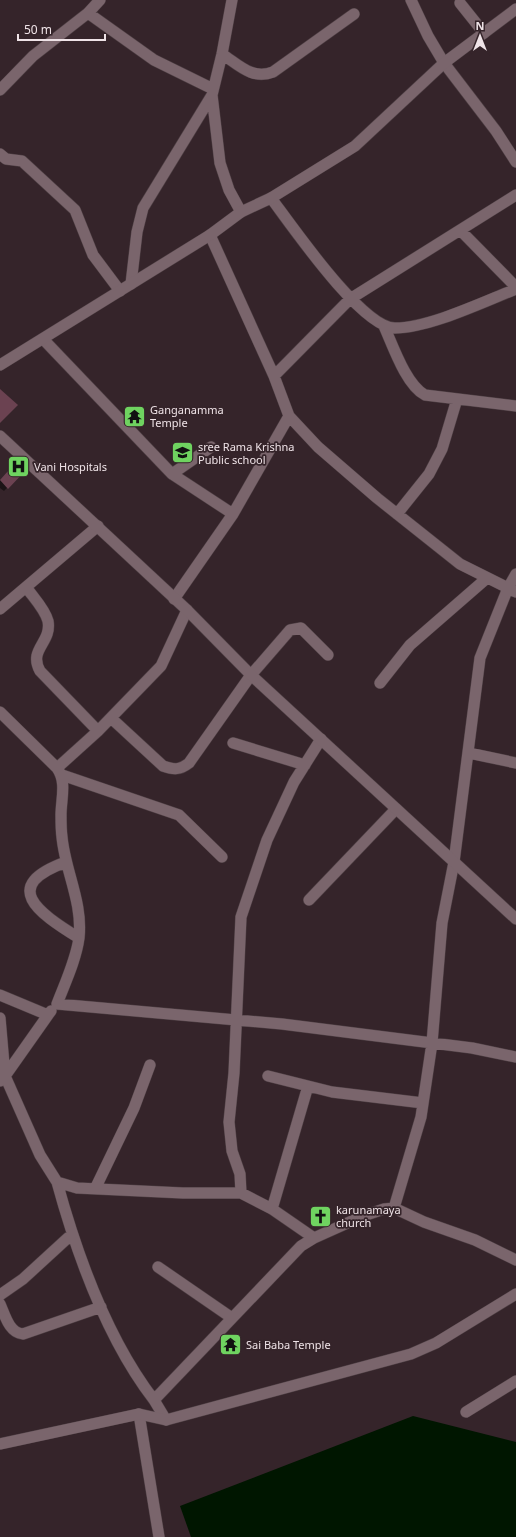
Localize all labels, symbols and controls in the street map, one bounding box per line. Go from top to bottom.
scale bar [18,16,105,42]
north arrow [460,16,500,56]
text: N [476,18,484,33]
text: 50 m [24,21,52,38]
place label: Ganganamma Temple [150,402,224,430]
temple icon: Ganganamma Temple [122,403,148,429]
place label: sree Rama Krishna Public school [198,439,294,467]
school or university icon: sree Rama Krishna Public school [169,440,195,466]
hospital icon: Vani Hospitals [6,454,32,480]
place label: Vani Hospitals [34,459,107,474]
place label: karunamaya church [336,1202,401,1230]
church icon: karunamaya church [307,1203,333,1229]
temple icon: Sai Baba Temple [217,1332,243,1358]
place label: Sai Baba Temple [246,1337,331,1352]

